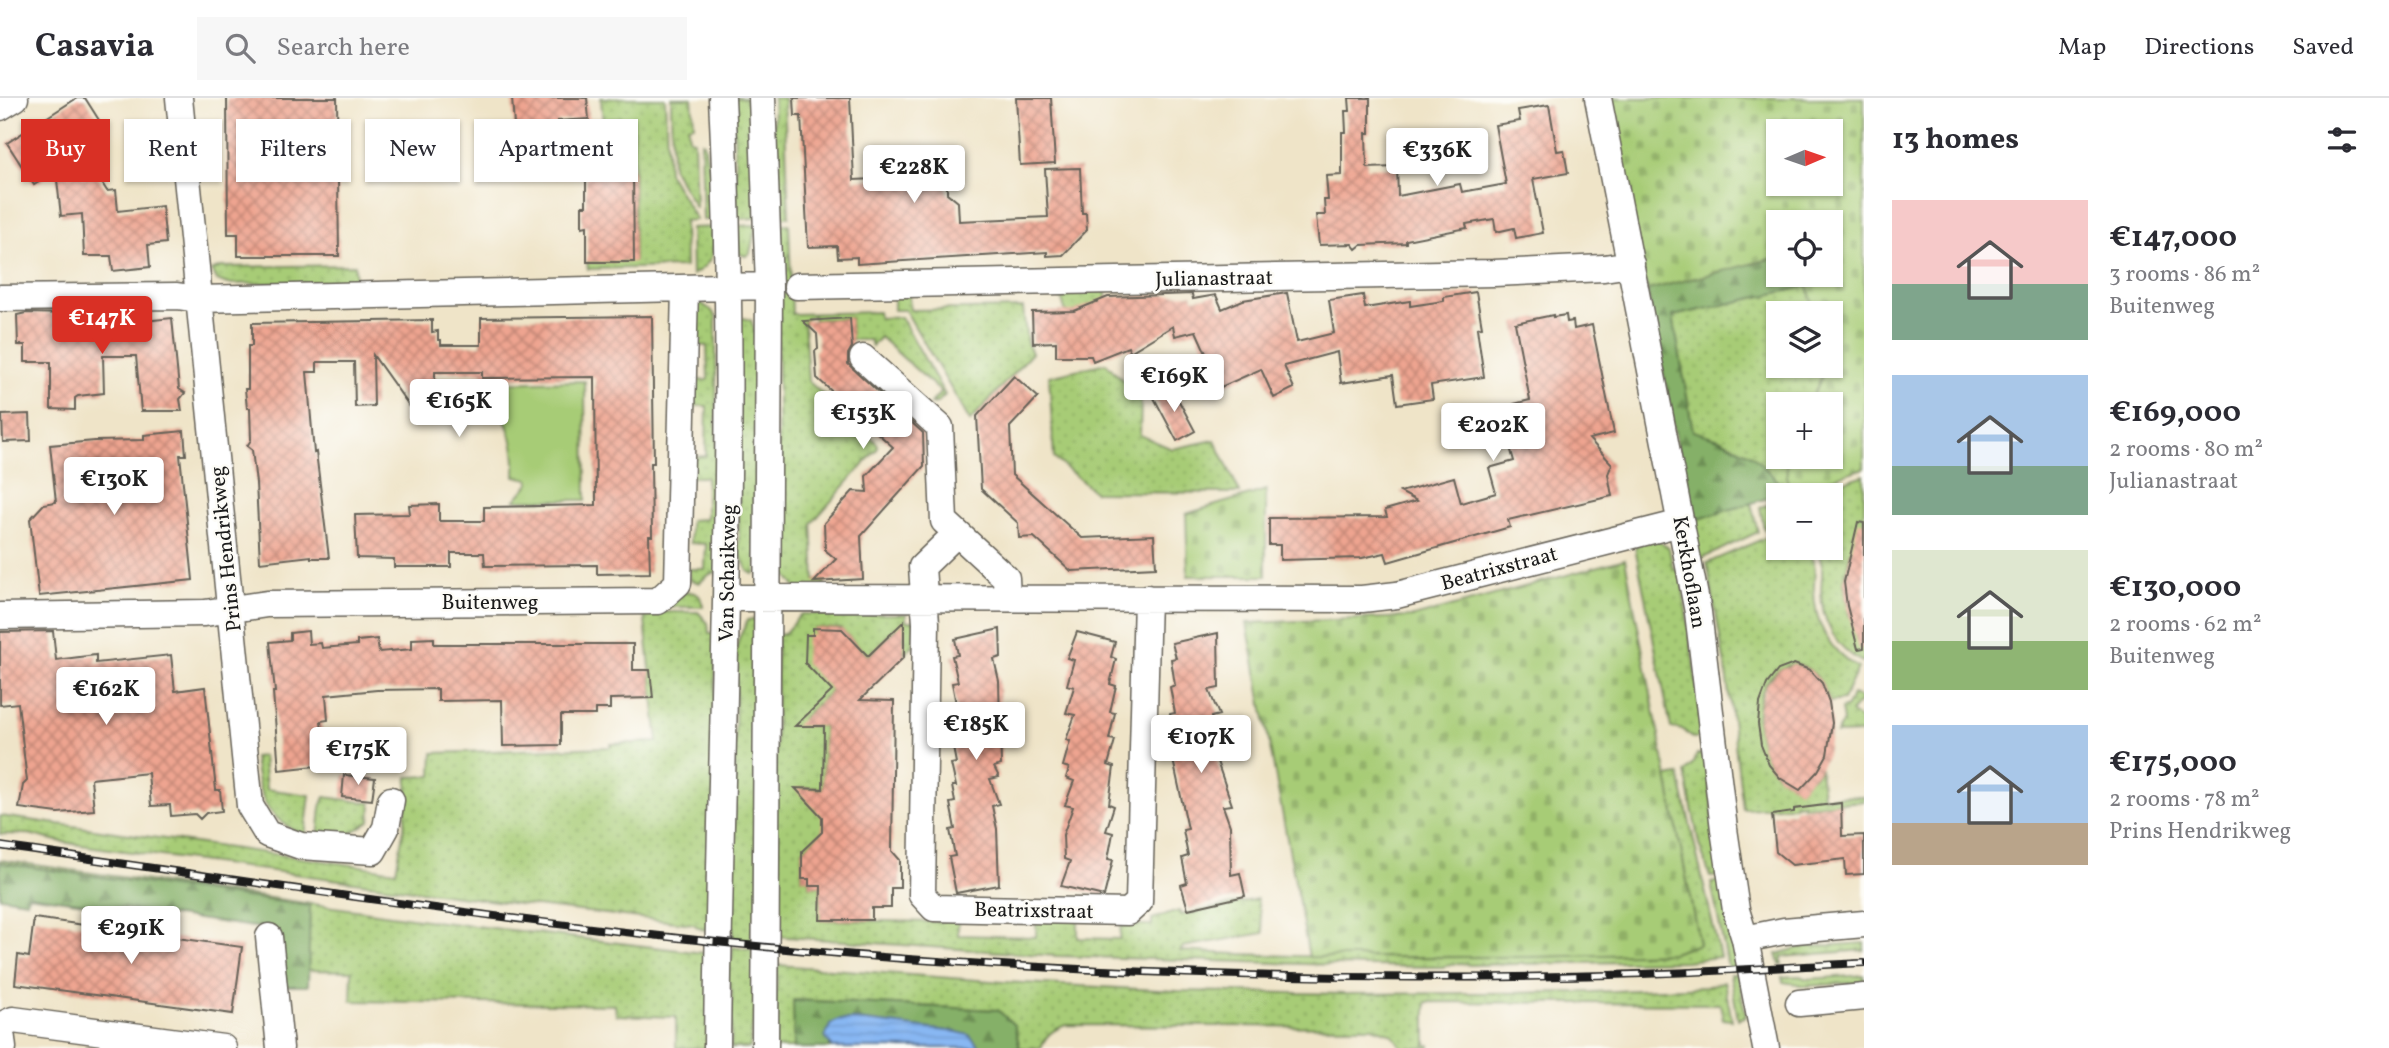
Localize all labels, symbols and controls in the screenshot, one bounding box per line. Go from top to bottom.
search box [197,17,687,80]
text: Casavia [35,25,155,71]
icon: search [221,29,259,67]
text: Search here [277,30,410,66]
text: Map [2058,31,2106,65]
text: Directions [2144,31,2254,65]
text: Saved [2292,31,2354,65]
chip: Buy [21,119,110,182]
chip: Rent [124,119,222,182]
chip: Filters [236,119,351,182]
chip: New [365,119,460,182]
chip: Apartment [474,119,638,182]
north arrow [1766,119,1843,196]
map controls [1766,119,1843,560]
text: 13 homes [1892,119,2019,161]
icon: filters [2323,121,2361,159]
pin: €336K [1388,129,1486,188]
text: €336K [1402,135,1472,167]
pin: €228K [865,146,963,205]
text: €228K [879,152,949,184]
button: locate [1766,210,1843,287]
text: €147,000 [2109,217,2237,259]
icon: home [1948,228,2032,312]
text: 3 rooms · 86 m² [2109,259,2260,291]
street label: Julianastraat [1155,264,1273,295]
text: Buitenweg [2109,291,2215,323]
pin: €147K [53,296,151,356]
button: layers [1766,301,1843,378]
text: €147K [68,303,136,335]
pin: €169K [1125,354,1223,414]
text: €169K [1140,361,1208,393]
pin: €165K [410,380,508,439]
text: €165K [426,386,492,418]
pin: €153K [814,392,912,451]
button: + [1766,392,1843,469]
text: €169,000 [2109,392,2241,434]
text: €153K [830,398,896,430]
icon: home [1948,403,2032,487]
pin: €202K [1444,404,1542,463]
text: €202K [1457,410,1529,442]
text: 2 rooms · 80 m² [2109,434,2263,466]
pin: €130K [65,458,163,517]
text: €130K [80,464,148,496]
street label: Prins Hendrikweg [203,465,250,633]
text: Julianastraat [2109,466,2238,498]
button: − [1766,483,1843,560]
street label: Van Schaikweg [713,504,744,642]
street label: Kerkhoflaan [1664,514,1713,631]
street label: Beatrixstraat [1438,540,1561,599]
text: €130,000 [2109,567,2241,609]
icon: home [1948,578,2032,662]
street label: Buitenweg [442,589,538,618]
text: 2 rooms · 62 m² [2109,609,2261,641]
text: Buitenweg [2109,641,2215,673]
pin: €162K [57,668,155,727]
text: €162K [72,674,140,706]
pin: €185K [927,702,1025,762]
text: €185K [943,709,1009,741]
pin: €107K [1152,716,1250,775]
text: €107K [1167,722,1235,754]
pin: €175K [309,728,407,787]
text: €175K [326,734,390,766]
text: €175,000 [2109,742,2237,784]
icon: home [1948,753,2032,837]
text: 2 rooms · 78 m² [2109,784,2260,816]
text: Prins Hendrikweg [2109,816,2291,848]
street label: Beatrixstraat [974,896,1094,927]
pin: €291K [82,906,180,966]
text: €291K [97,913,165,945]

